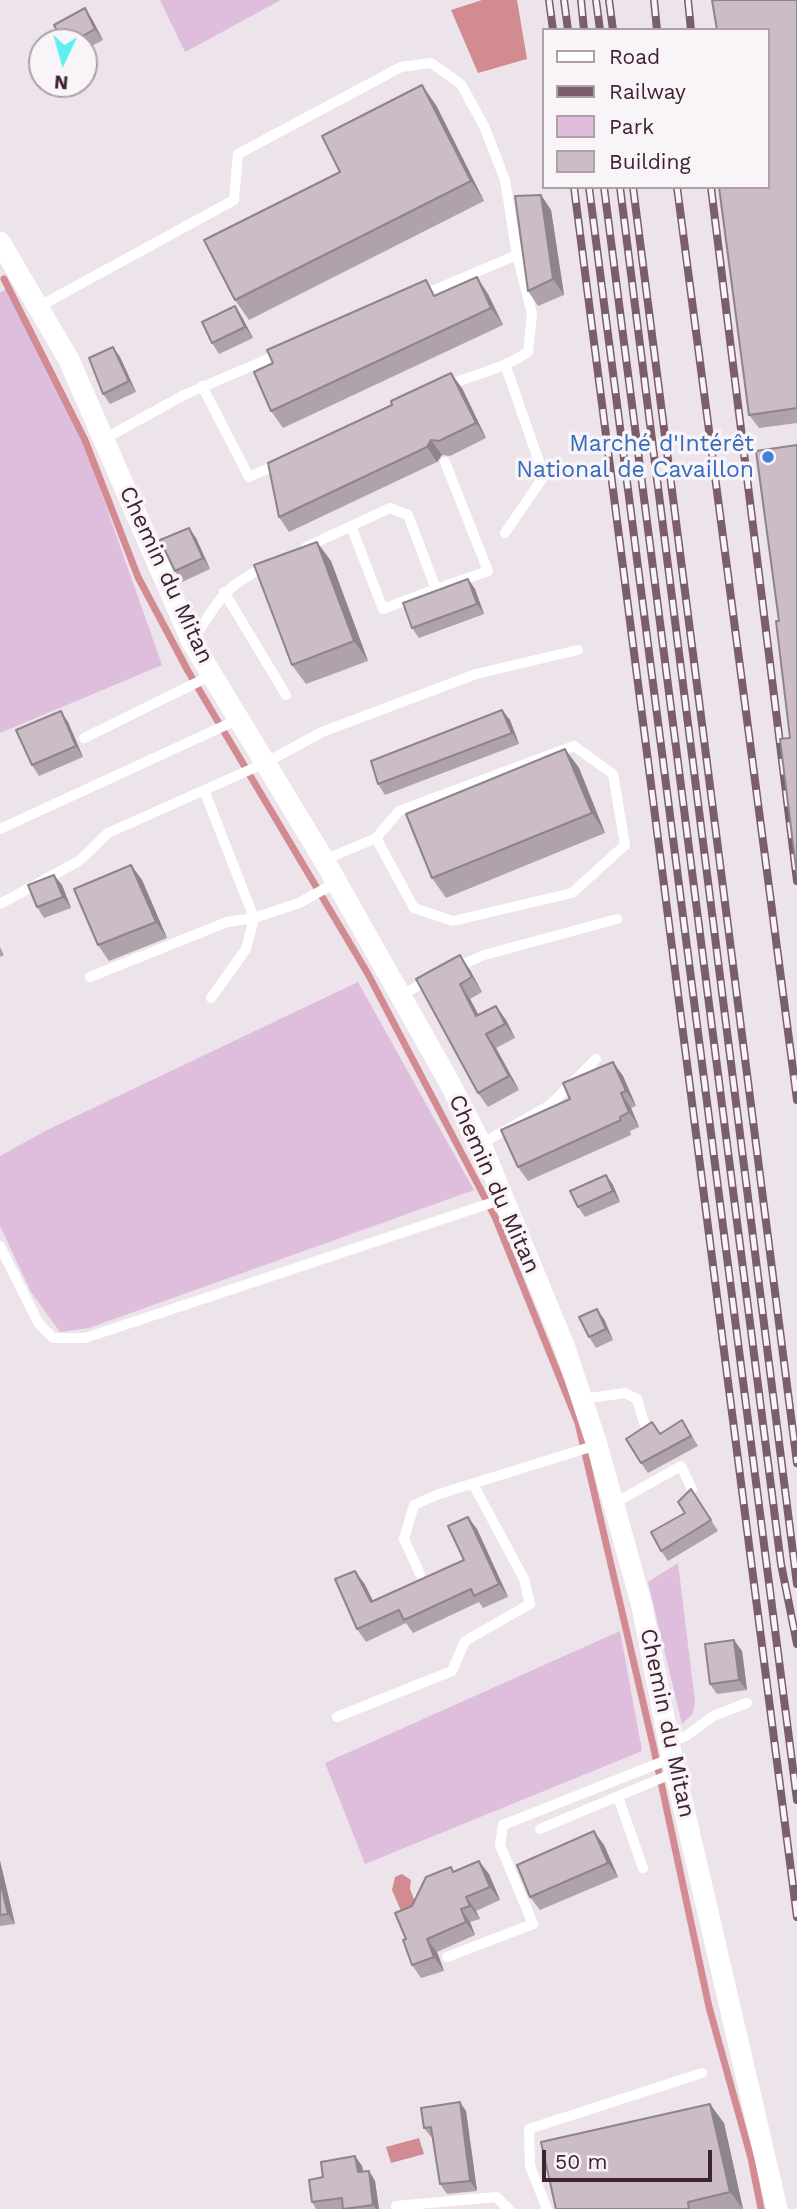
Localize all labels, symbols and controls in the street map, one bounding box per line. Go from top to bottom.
north arrow [28,28,98,98]
legend [542,28,769,189]
text: Road [609,44,660,69]
text: N [53,70,69,94]
text: Railway [609,79,686,104]
text: Park [609,114,654,139]
text: Building [609,149,691,174]
place label: Marché d'Intérêt National de Cavaillon [516,430,754,484]
marker: Marché d'Intérêt National de Cavaillon [760,449,776,465]
street label: Chemin du Mitan [113,482,219,668]
street label: Chemin du Mitan [442,1090,546,1278]
street label: Chemin du Mitan [633,1626,701,1820]
scale bar [545,2136,715,2180]
text: 50 m [555,2149,607,2174]

